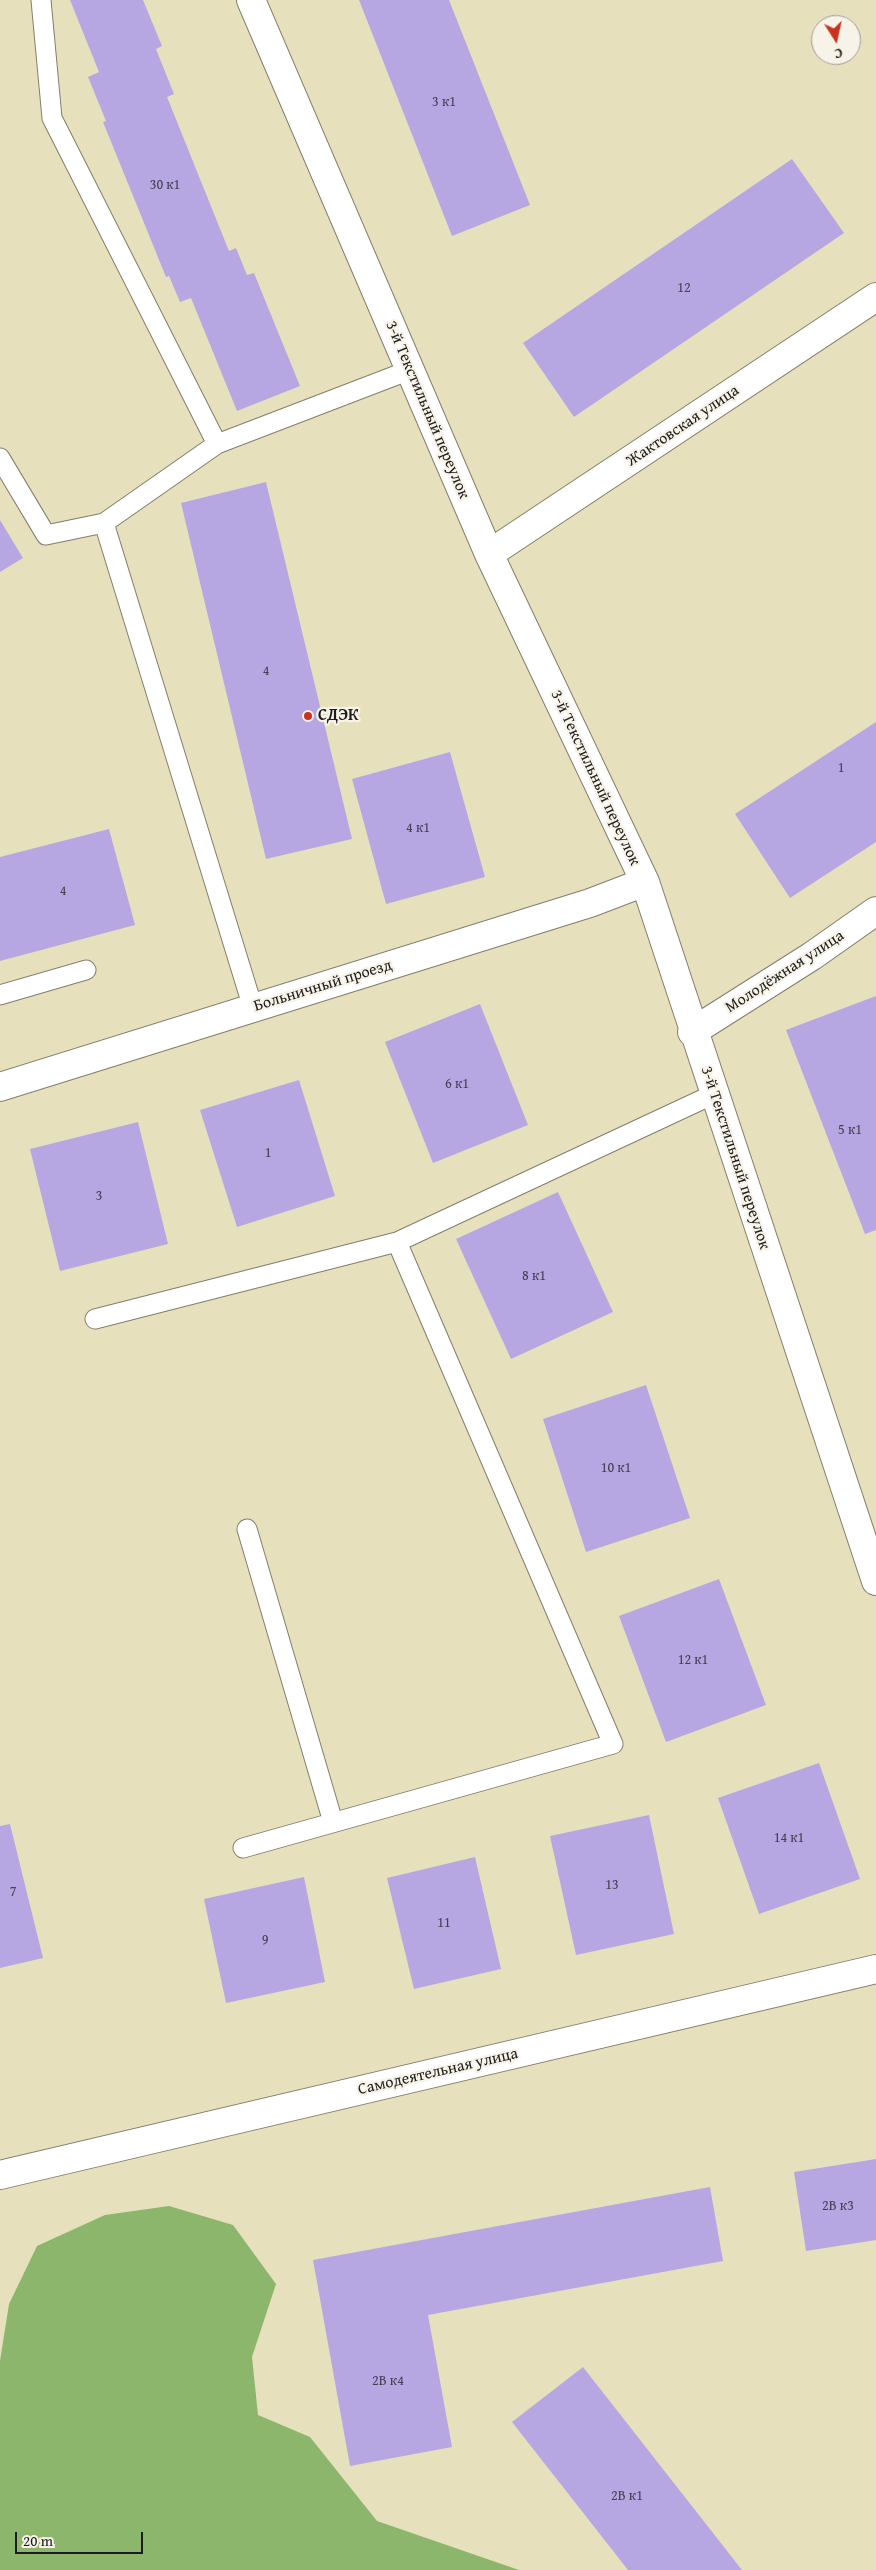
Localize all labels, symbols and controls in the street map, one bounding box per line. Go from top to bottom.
north arrow [811,15,861,65]
text: С [833,43,844,64]
house number: 3 к1 [432,94,456,110]
house number: 30 к1 [150,177,180,193]
house number: 12 [677,280,691,296]
street label: 3-й Текстильный переулок [381,318,473,502]
street label: Жактовская улица [623,381,743,471]
house number: 4 [263,663,269,679]
street label: 3-й Текстильный переулок [546,687,644,869]
place label: СДЭК [318,706,359,726]
marker: СДЭК [302,710,314,722]
house number: 1 [838,760,844,776]
house number: 4 к1 [406,820,430,836]
house number: 4 [60,883,66,899]
street label: Молодёжная улица [722,927,848,1017]
street label: Больничный проезд [252,956,394,1016]
street label: 3-й Текстильный переулок [696,1064,774,1252]
house number: 6 к1 [445,1076,469,1092]
house number: 5 к1 [838,1122,862,1138]
house number: 1 [265,1145,271,1161]
house number: 3 [96,1188,102,1204]
house number: 8 к1 [522,1268,546,1284]
house number: 10 к1 [601,1460,631,1476]
house number: 12 к1 [678,1652,708,1668]
house number: 14 к1 [774,1830,804,1846]
house number: 13 [605,1877,619,1893]
house number: 7 [10,1884,16,1900]
house number: 11 [437,1915,451,1931]
house number: 9 [262,1932,268,1948]
street label: Самодеятельная улица [356,2044,520,2100]
house number: 2В к3 [822,2198,854,2214]
house number: 2В к4 [372,2373,404,2389]
house number: 2В к1 [611,2488,643,2504]
scale bar [18,2522,145,2554]
text: 20 m [23,2530,53,2551]

